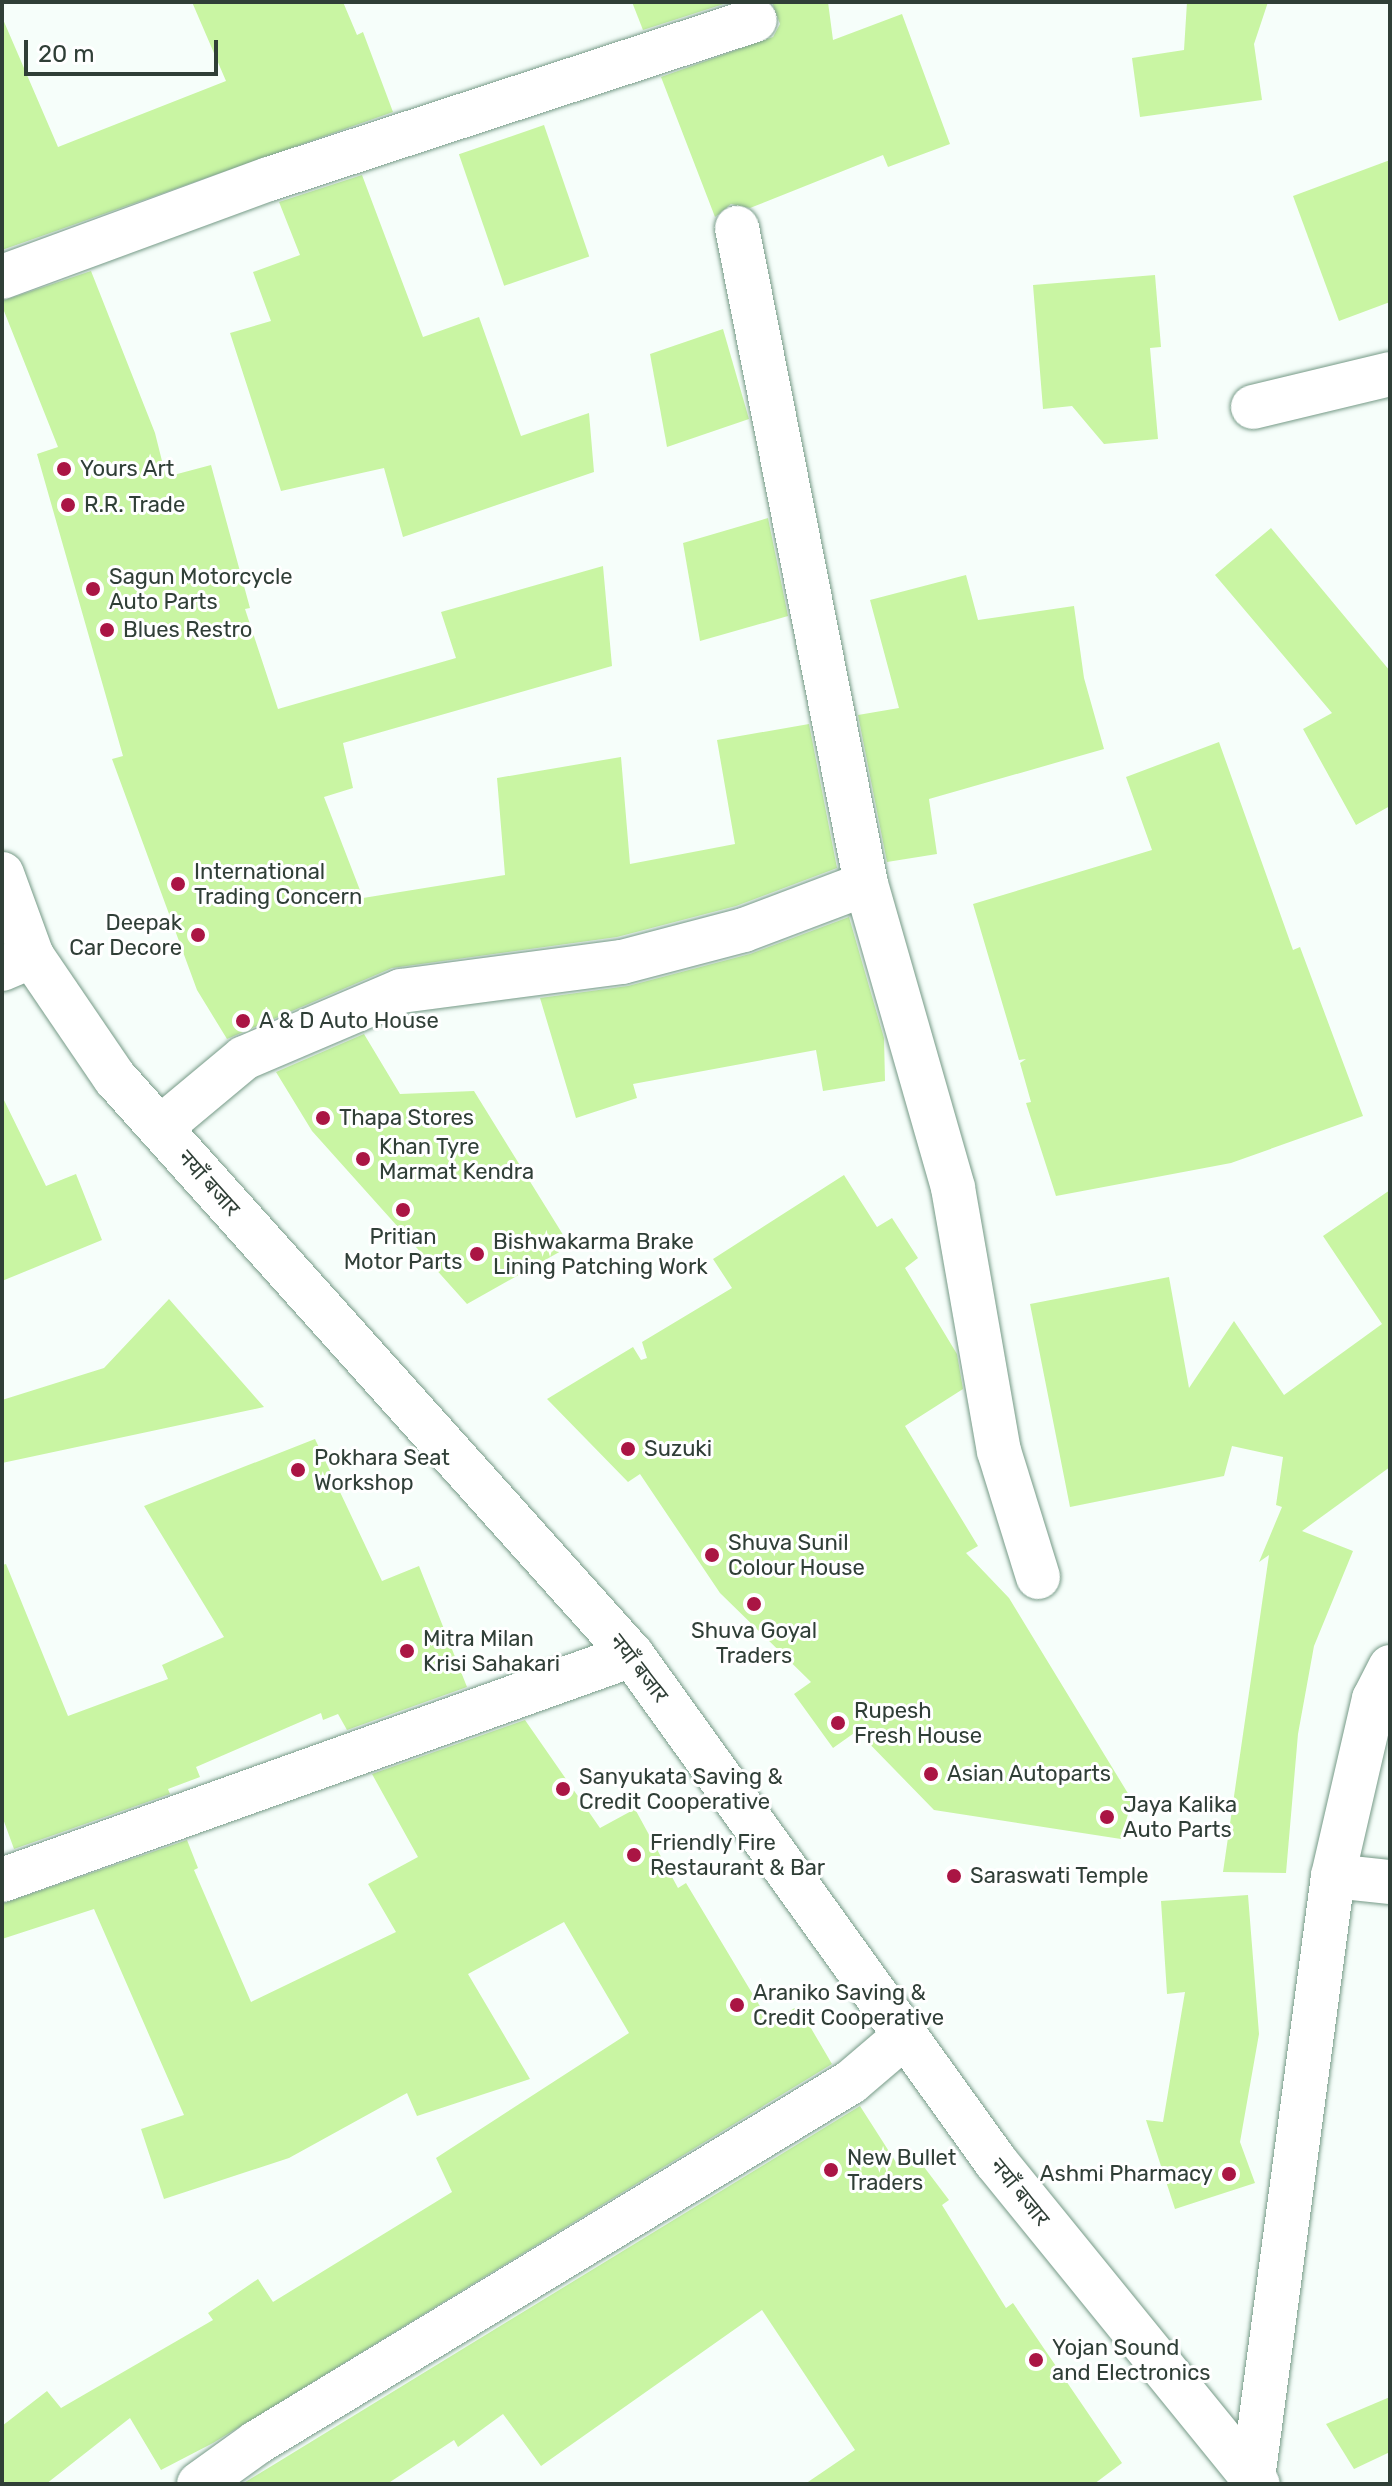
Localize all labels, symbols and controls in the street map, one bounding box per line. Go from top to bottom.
scale bar [28,24,222,74]
text: 20 m [38,40,95,68]
place label: Yours Art [80,456,175,482]
marker: Yours Art [55,460,73,478]
place label: R.R. Trade [84,492,186,518]
marker: R.R. Trade [59,496,77,514]
place label: Sagun Motorcycle Auto Parts [109,563,293,614]
marker: Sagun Motorcycle Auto Parts [84,580,102,598]
place label: Blues Restro [123,617,252,643]
marker: Blues Restro [98,621,116,639]
place label: International Trading Concern [194,858,362,910]
marker: International Trading Concern [169,875,187,893]
place label: Deepak Car Decore [69,909,182,960]
marker: Deepak Car Decore [189,926,207,944]
place label: A & D Auto House [259,1008,440,1034]
marker: A & D Auto House [234,1012,252,1030]
place label: Thapa Stores [339,1105,474,1131]
marker: Thapa Stores [314,1109,332,1127]
place label: Khan Tyre Marmat Kendra [379,1133,534,1184]
street label: नयाँ बजार [173,1145,245,1221]
marker: Khan Tyre Marmat Kendra [354,1150,372,1168]
marker: Pritian Motor Parts [394,1201,412,1219]
place label: Pritian Motor Parts [343,1223,463,1274]
place label: Bishwakarma Brake Lining Patching Work [493,1228,708,1280]
marker: Bishwakarma Brake Lining Patching Work [468,1245,486,1263]
place label: Suzuki [644,1436,712,1462]
marker: Suzuki [619,1440,637,1458]
place label: Pokhara Seat Workshop [314,1444,450,1496]
marker: Pokhara Seat Workshop [289,1461,307,1479]
place label: Shuva Sunil Colour House [728,1529,865,1580]
marker: Shuva Sunil Colour House [703,1546,721,1564]
marker: Shuva Goyal Traders [745,1595,763,1613]
place label: Shuva Goyal Traders [691,1617,817,1668]
place label: Mitra Milan Krisi Sahakari [423,1625,560,1676]
street label: नयाँ बजार [604,1628,674,1708]
marker: Mitra Milan Krisi Sahakari [398,1642,416,1660]
place label: Rupesh Fresh House [854,1697,982,1748]
marker: Rupesh Fresh House [829,1714,847,1732]
place label: Asian Autoparts [947,1761,1112,1787]
place label: Sanyukata Saving & Credit Cooperative [579,1763,783,1814]
marker: Asian Autoparts [922,1765,940,1783]
marker: Sanyukata Saving & Credit Cooperative [554,1780,572,1798]
place label: Jaya Kalika Auto Parts [1123,1791,1237,1842]
marker: Jaya Kalika Auto Parts [1098,1808,1116,1826]
place label: Friendly Fire Restaurant & Bar [650,1829,825,1880]
marker: Friendly Fire Restaurant & Bar [625,1846,643,1864]
place label: Saraswati Temple [970,1863,1149,1889]
marker: Saraswati Temple [945,1867,963,1885]
place label: Araniko Saving & Credit Cooperative [753,1979,944,2030]
marker: Araniko Saving & Credit Cooperative [728,1996,746,2014]
place label: New Bullet Traders [847,2144,957,2196]
street label: नयाँ बजार [985,2153,1055,2231]
marker: New Bullet Traders [822,2161,840,2179]
place label: Ashmi Pharmacy [1040,2161,1213,2187]
marker: Ashmi Pharmacy [1220,2165,1238,2183]
place label: Yojan Sound and Electronics [1052,2334,1210,2386]
marker: Yojan Sound and Electronics [1027,2351,1045,2369]

